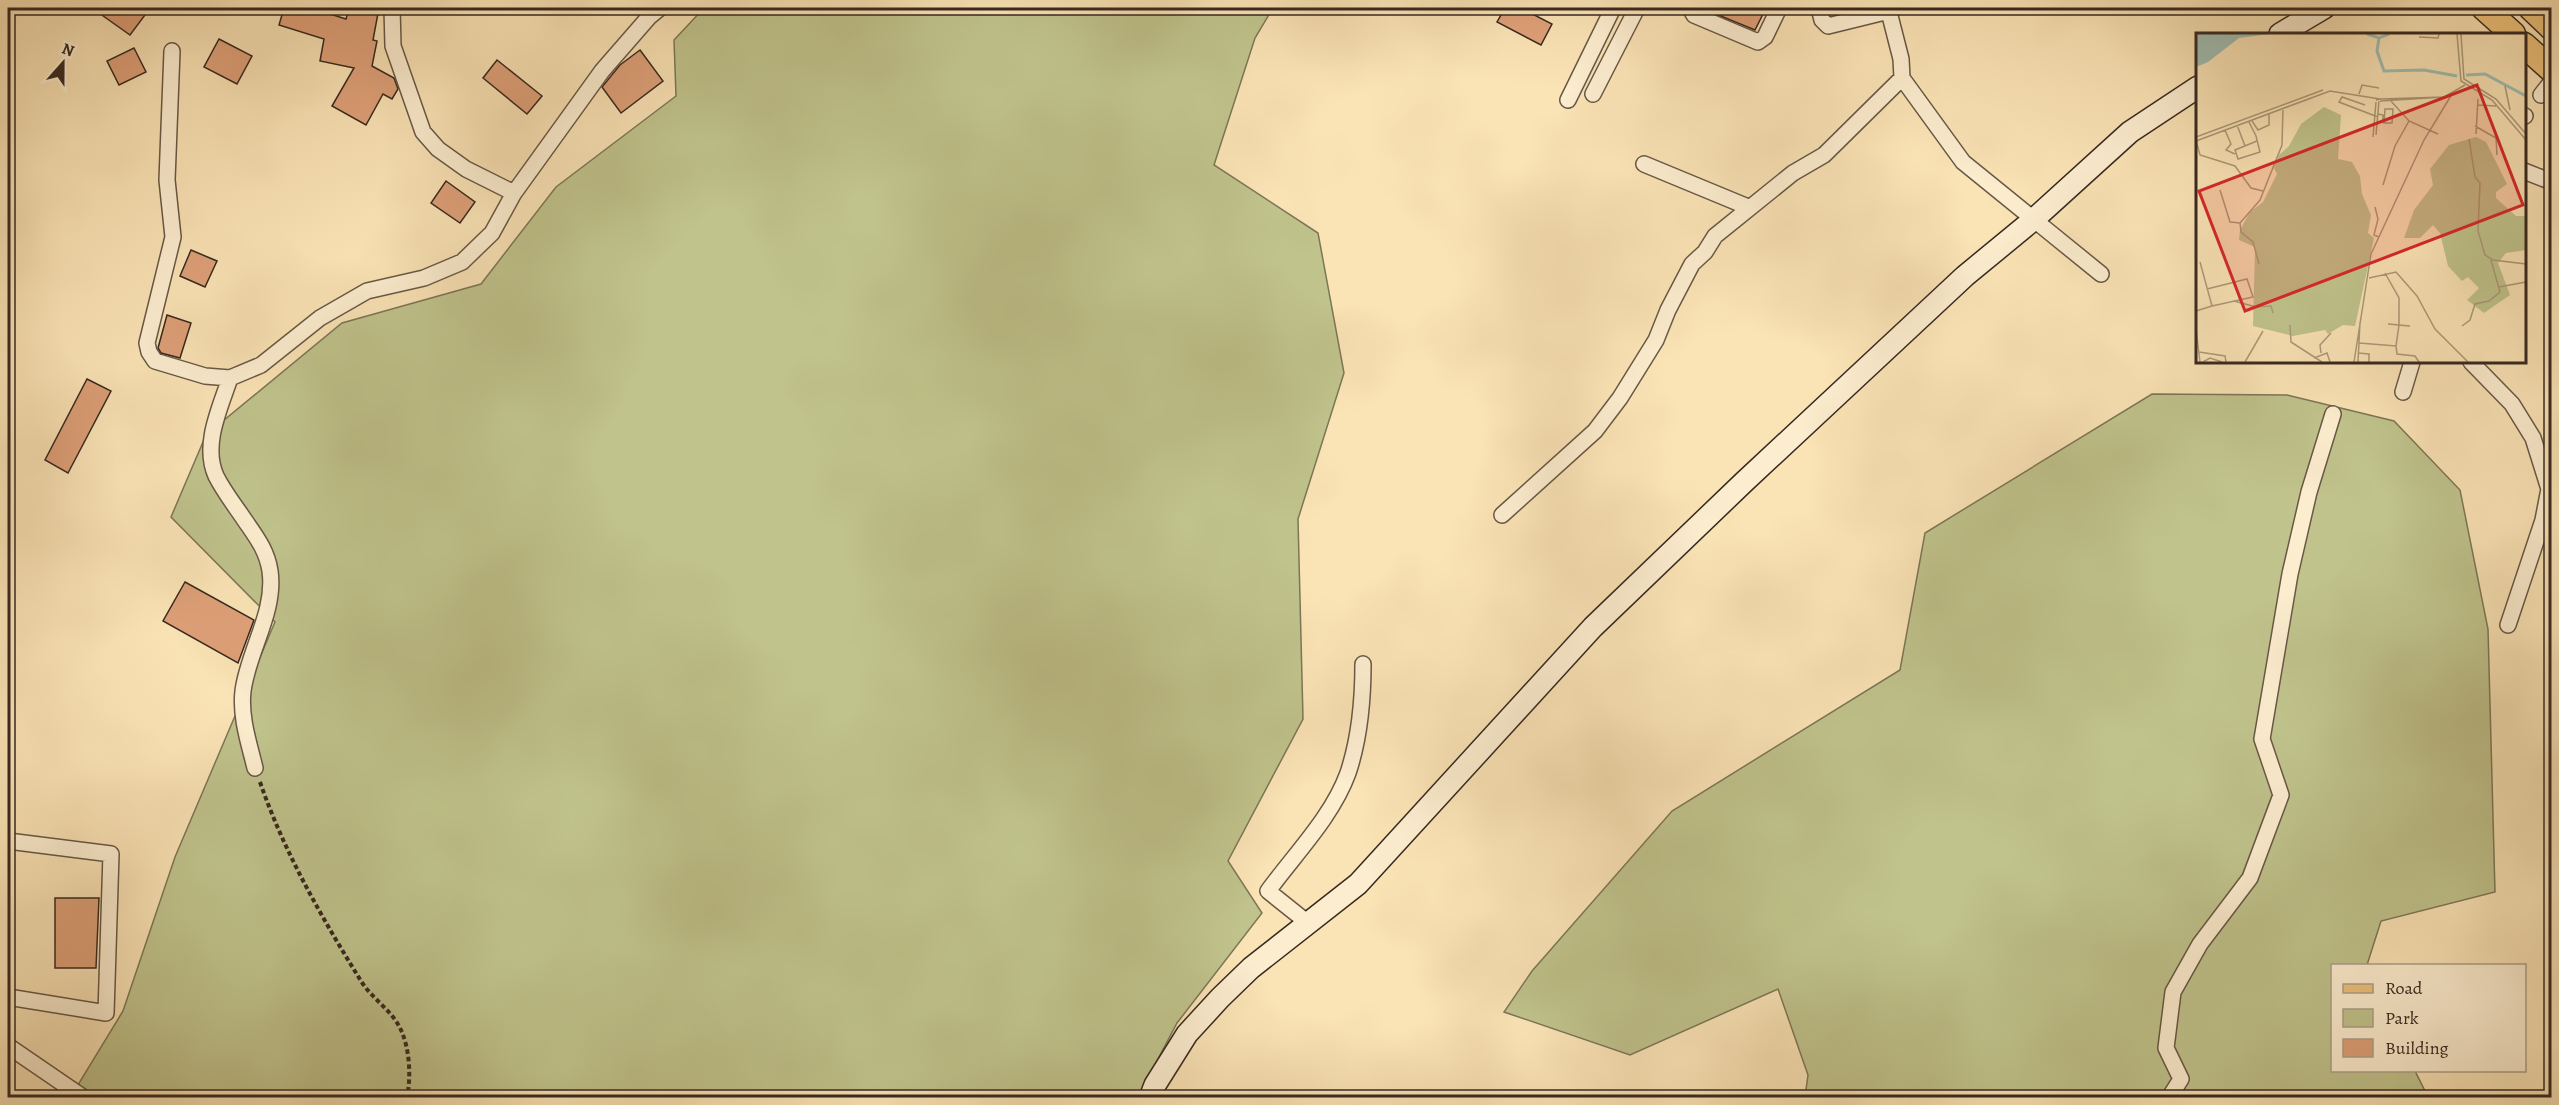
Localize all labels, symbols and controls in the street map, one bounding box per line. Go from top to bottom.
north arrow [33,33,93,93]
inset map [2196,33,2526,363]
text: N [59,38,78,62]
legend [2331,964,2526,1072]
text: Road [2385,976,2423,1000]
text: Park [2385,1006,2419,1030]
text: Building [2385,1036,2449,1060]

